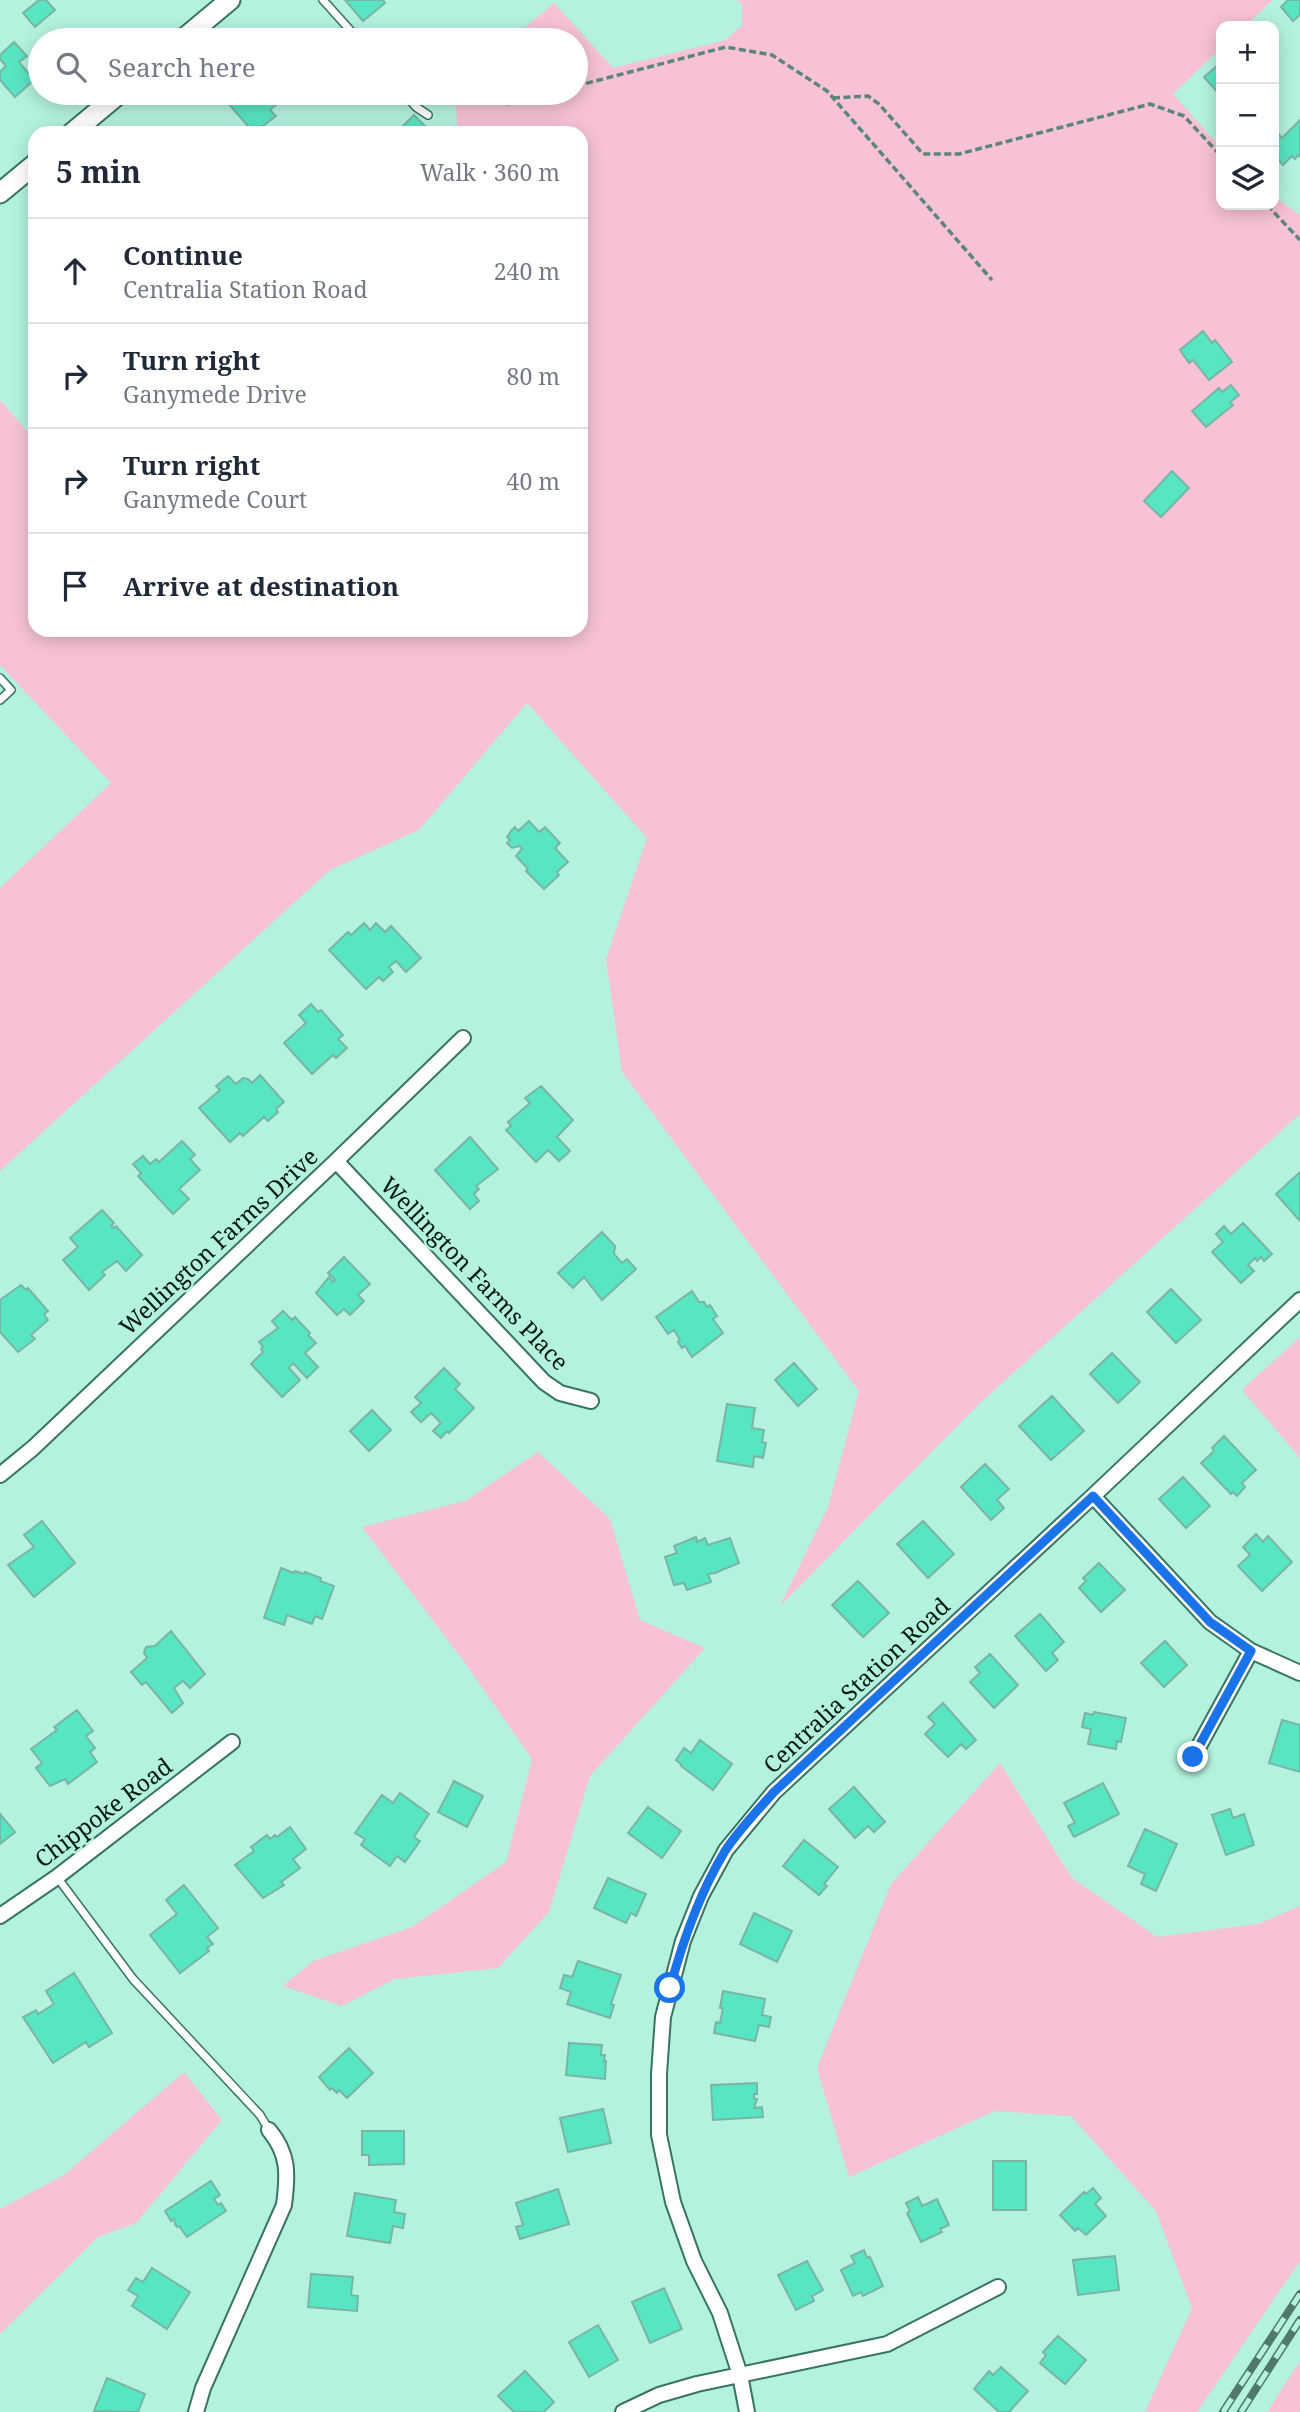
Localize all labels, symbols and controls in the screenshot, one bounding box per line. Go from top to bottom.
map controls [1216,21,1279,210]
button: + [1216,21,1279,84]
search box [28,28,588,105]
icon: search [52,48,90,86]
text: Search here [108,49,256,85]
button: − [1216,84,1279,147]
button: layers [1216,147,1279,210]
text: 5 min [56,151,141,192]
text: Walk · 360 m [420,156,560,188]
text: Continue [123,237,243,273]
icon: ahead [56,252,94,290]
text: 240 m [494,255,560,287]
text: Centralia Station Road [123,273,368,305]
text: Turn right [123,342,260,378]
icon: right [56,357,94,395]
text: 80 m [507,360,560,392]
text: Ganymede Drive [123,378,307,410]
text: Turn right [123,447,260,483]
icon: right [56,462,94,500]
text: 40 m [507,465,560,497]
text: Ganymede Court [123,483,307,515]
icon: arrive [56,567,94,605]
text: Arrive at destination [123,568,399,604]
street label: Wellington Farms Drive [112,1140,324,1342]
street label: Wellington Farms Place [374,1169,576,1377]
street label: Centralia Station Road [756,1590,956,1780]
route end [1177,1741,1208,1772]
street label: Chippoke Road [28,1750,178,1874]
route start [654,1972,685,2003]

